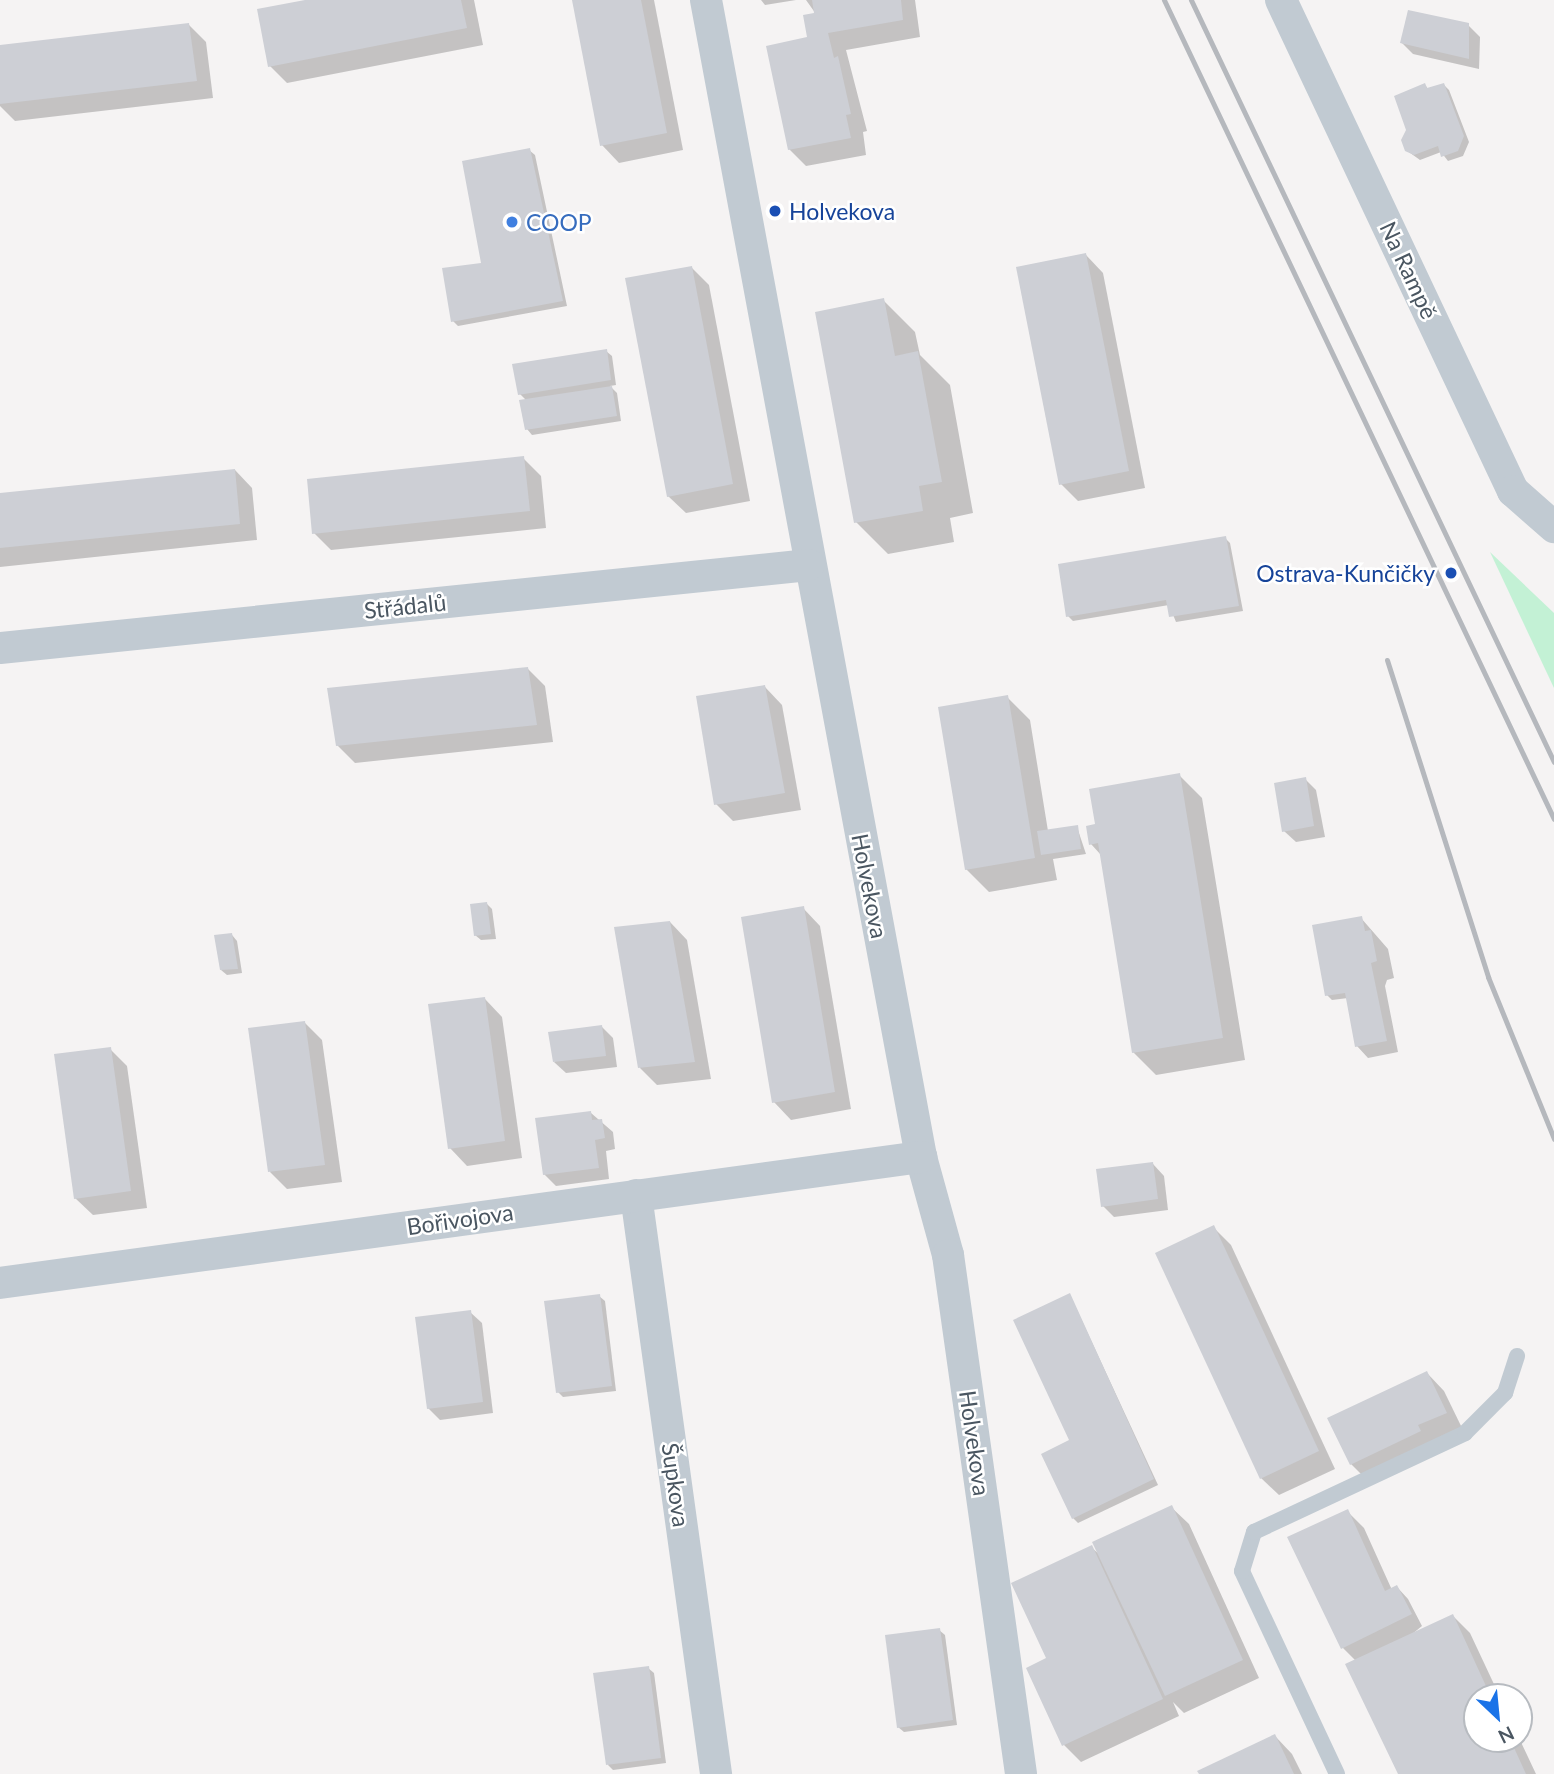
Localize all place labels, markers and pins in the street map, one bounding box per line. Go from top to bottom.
place label: Holvekova [789,197,895,225]
marker: Holvekova [767,203,783,219]
place label: COOP [526,208,592,236]
marker: COOP [504,214,520,230]
place label: Ostrava-Kunčičky [1256,559,1435,587]
marker: Ostrava-Kunčičky [1441,563,1461,583]

